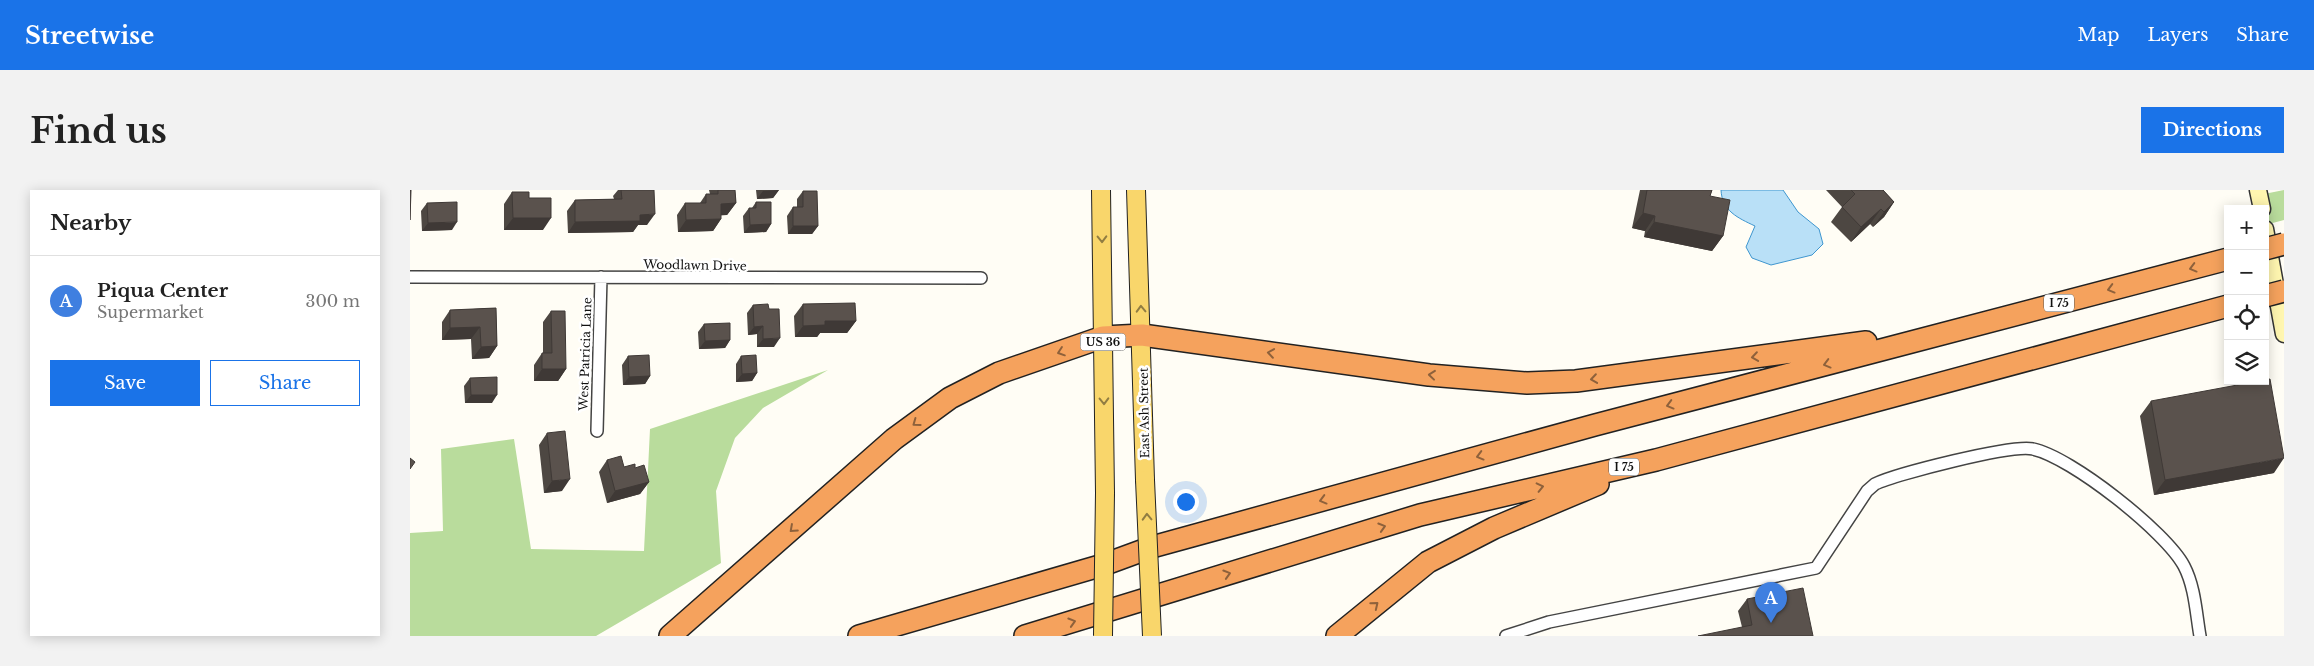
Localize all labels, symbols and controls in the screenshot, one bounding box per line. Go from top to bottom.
text: Streetwise [25,21,154,50]
text: Map [2078,24,2119,46]
text: Layers [2147,24,2208,46]
text: Share [2236,24,2289,46]
button: Directions [2141,107,2284,153]
text: Find us [30,109,167,152]
map controls [2224,205,2269,385]
button: + [2224,205,2269,250]
text: Nearby [50,210,131,236]
one-way arrow [1097,235,1107,243]
button: − [2224,250,2269,295]
street label: Woodlawn Drive [642,257,747,273]
one-way arrow [2188,262,2197,273]
text: Piqua Center [97,279,228,302]
one-way arrow [2107,284,2116,294]
text: A [60,291,72,311]
text: 300 m [306,291,360,311]
road number: I 75 [2044,295,2074,312]
button: locate [2224,295,2269,340]
street label: West Patricia Lane [575,297,594,412]
text: Supermarket [97,302,204,322]
one-way arrow [1136,304,1146,312]
road number: US 36 [1080,334,1126,350]
button: layers [2224,340,2269,385]
one-way arrow [1057,346,1065,356]
one-way arrow [1266,349,1275,359]
one-way arrow [1751,351,1759,362]
one-way arrow [1823,358,1832,369]
button: Save [50,360,200,406]
button: Share [210,360,360,406]
street label: East Ash Street [1136,367,1152,459]
one-way arrow [1428,370,1436,381]
one-way arrow [1589,373,1598,383]
one-way arrow [1099,398,1109,405]
one-way arrow [1666,399,1675,410]
one-way arrow [912,417,922,426]
one-way arrow [1476,451,1484,461]
road number: I 75 [1609,458,1639,476]
one-way arrow [1535,482,1544,493]
your location [1173,489,1199,515]
one-way arrow [1319,494,1327,504]
one-way arrow [1141,513,1152,521]
one-way arrow [1378,522,1386,532]
one-way arrow [789,523,798,532]
one-way arrow [1222,570,1231,580]
pin: A [1755,582,1787,623]
one-way arrow [1369,602,1378,611]
one-way arrow [1067,617,1075,627]

